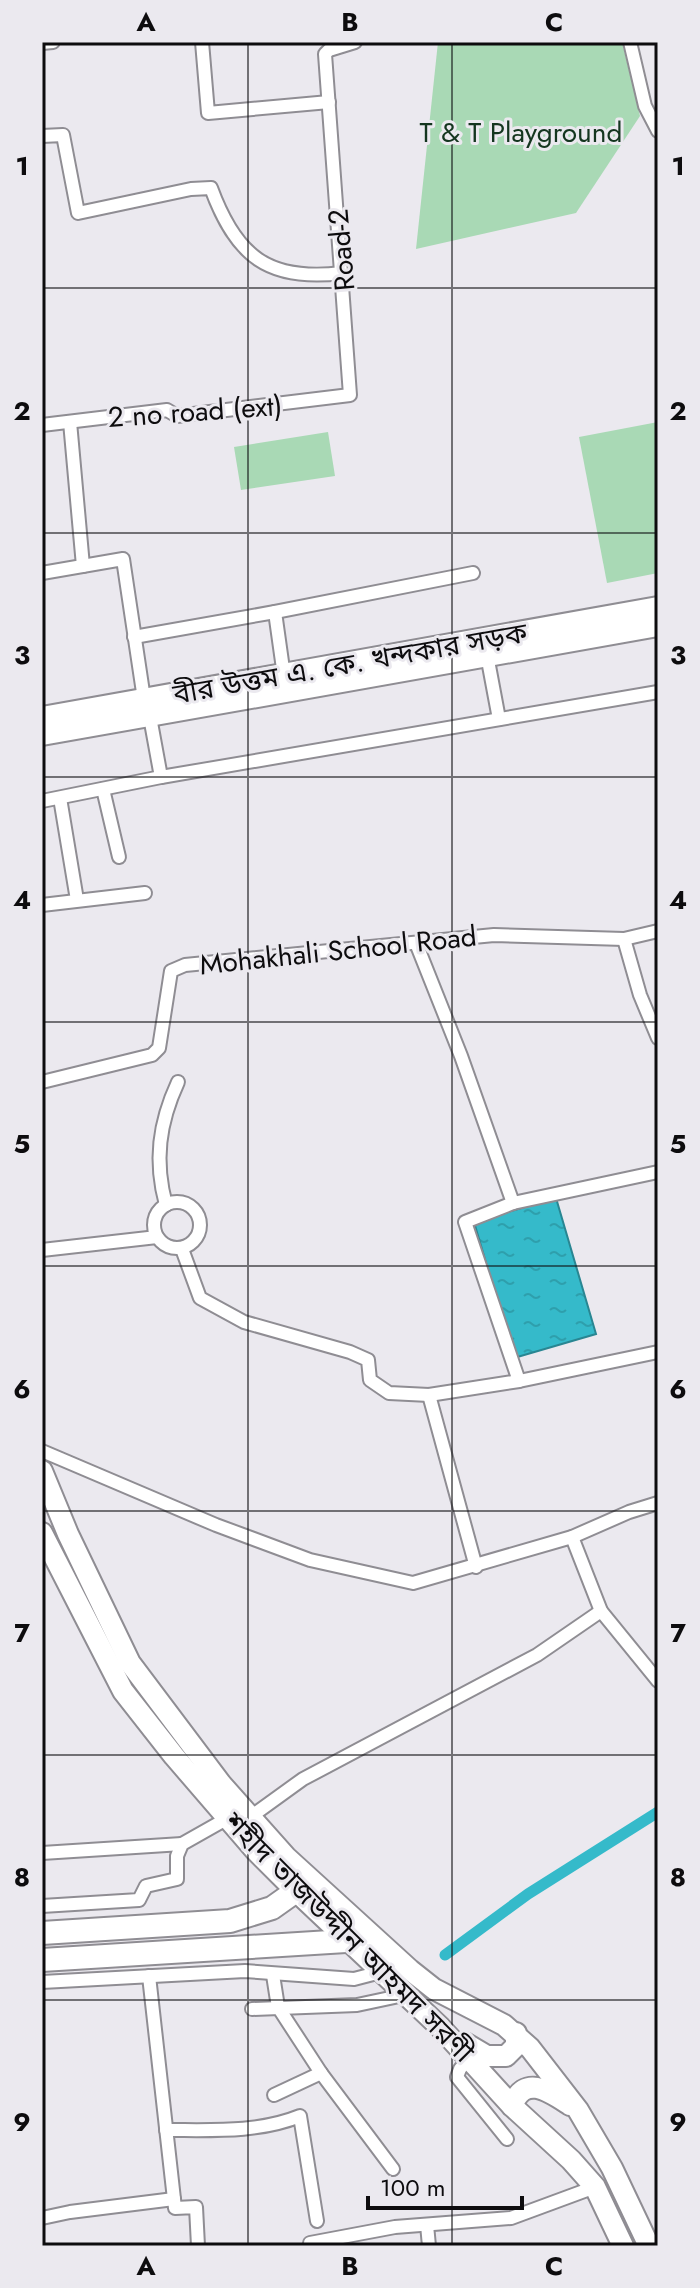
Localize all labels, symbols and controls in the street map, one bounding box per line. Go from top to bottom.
text: A [135,3,156,41]
text: B [341,3,359,41]
text: C [545,3,563,41]
park label: T & T Playground [420,112,622,153]
text: 1 [15,147,29,185]
text: 1 [671,147,685,185]
street label: Road-2 [317,207,366,293]
street label: 2 no road (ext) [106,385,284,438]
text: 2 [13,392,31,430]
text: 2 [669,392,687,430]
street label: বীর উত্তম এ. কে. খন্দকার সড়ক [169,612,531,715]
text: 3 [14,636,30,674]
text: 3 [670,636,686,674]
text: 4 [13,881,31,919]
text: 4 [669,881,687,919]
street label: Mohakhali School Road [198,916,478,985]
text: 5 [14,1125,30,1163]
text: 5 [670,1125,686,1163]
text: 6 [13,1370,31,1408]
text: 6 [669,1370,687,1408]
text: 7 [14,1614,30,1652]
text: 7 [670,1614,686,1652]
street label: শহীদ তাজউদ্দীন আহমদ সরণী [213,1802,484,2072]
text: 8 [14,1858,30,1896]
text: 8 [670,1858,686,1896]
text: 9 [13,2103,31,2141]
text: 9 [669,2103,687,2141]
scale bar [368,2160,522,2210]
text: 100 m [380,2170,446,2205]
text: A [135,2247,156,2285]
text: B [341,2247,359,2285]
text: C [545,2247,563,2285]

